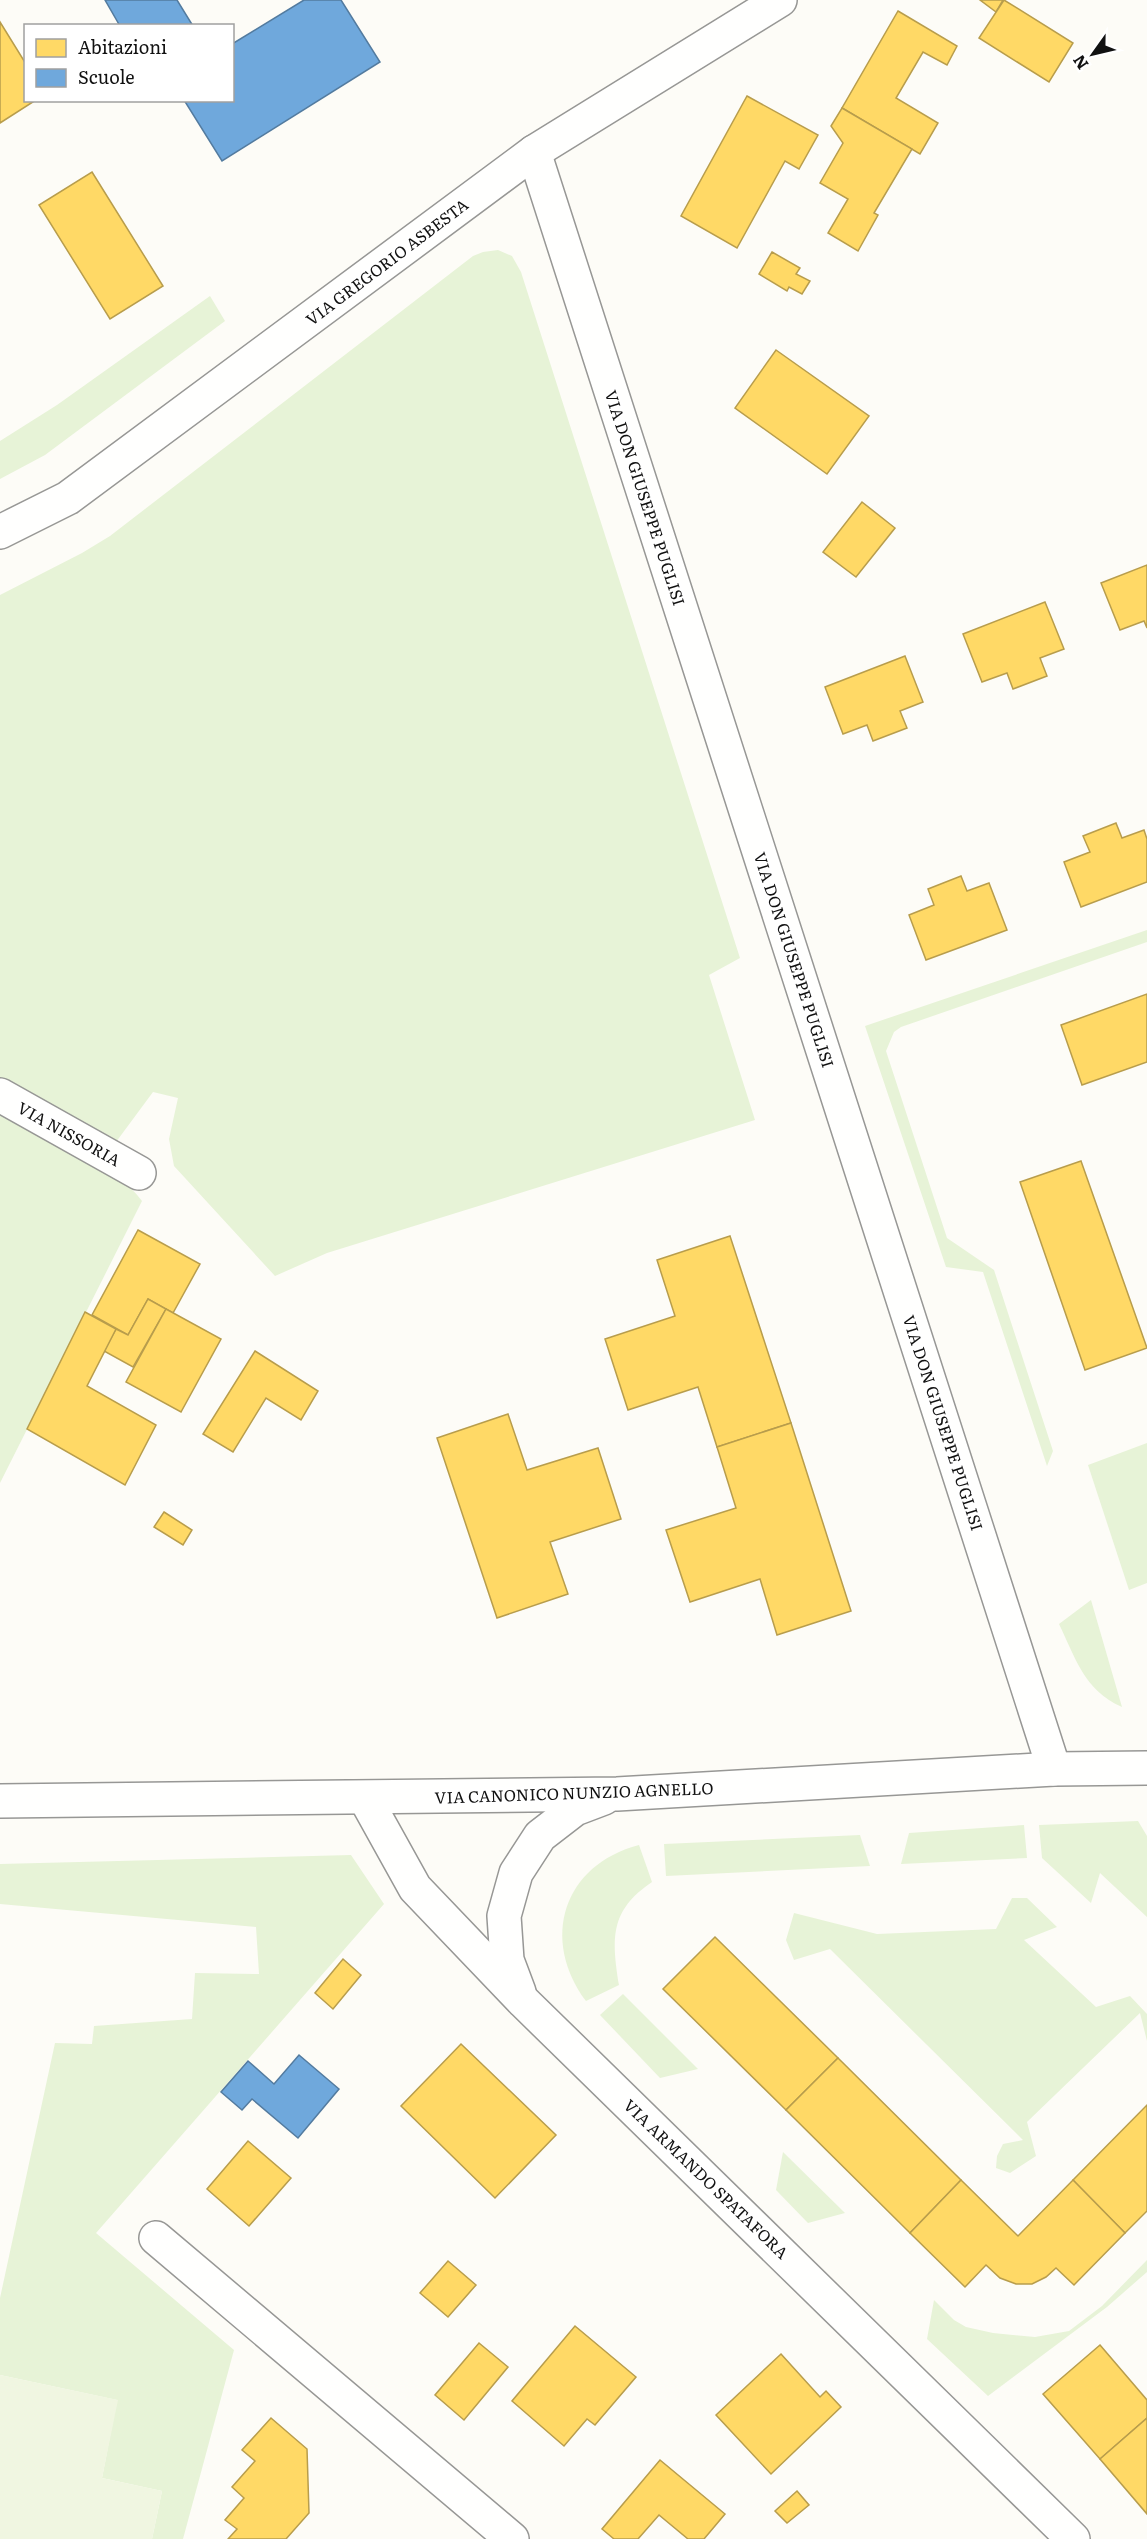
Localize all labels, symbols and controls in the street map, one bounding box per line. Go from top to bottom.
legend [24,24,234,102]
north arrow [1063,24,1123,84]
text: Abitazioni [78,33,167,60]
text: N [1066,51,1093,75]
text: Scuole [78,63,135,90]
street label: VIA GREGORIO ASBESTA [300,192,473,330]
street label: VIA DON GIUSEPPE PUGLISI [600,387,692,609]
street label: VIA DON GIUSEPPE PUGLISI [749,849,841,1071]
street label: VIA NISSORIA [14,1095,126,1171]
street label: VIA DON GIUSEPPE PUGLISI [898,1312,990,1534]
street label: VIA CANONICO NUNZIO AGNELLO [434,1775,714,1809]
street label: VIA ARMANDO SPATAFORA [619,2093,795,2264]

